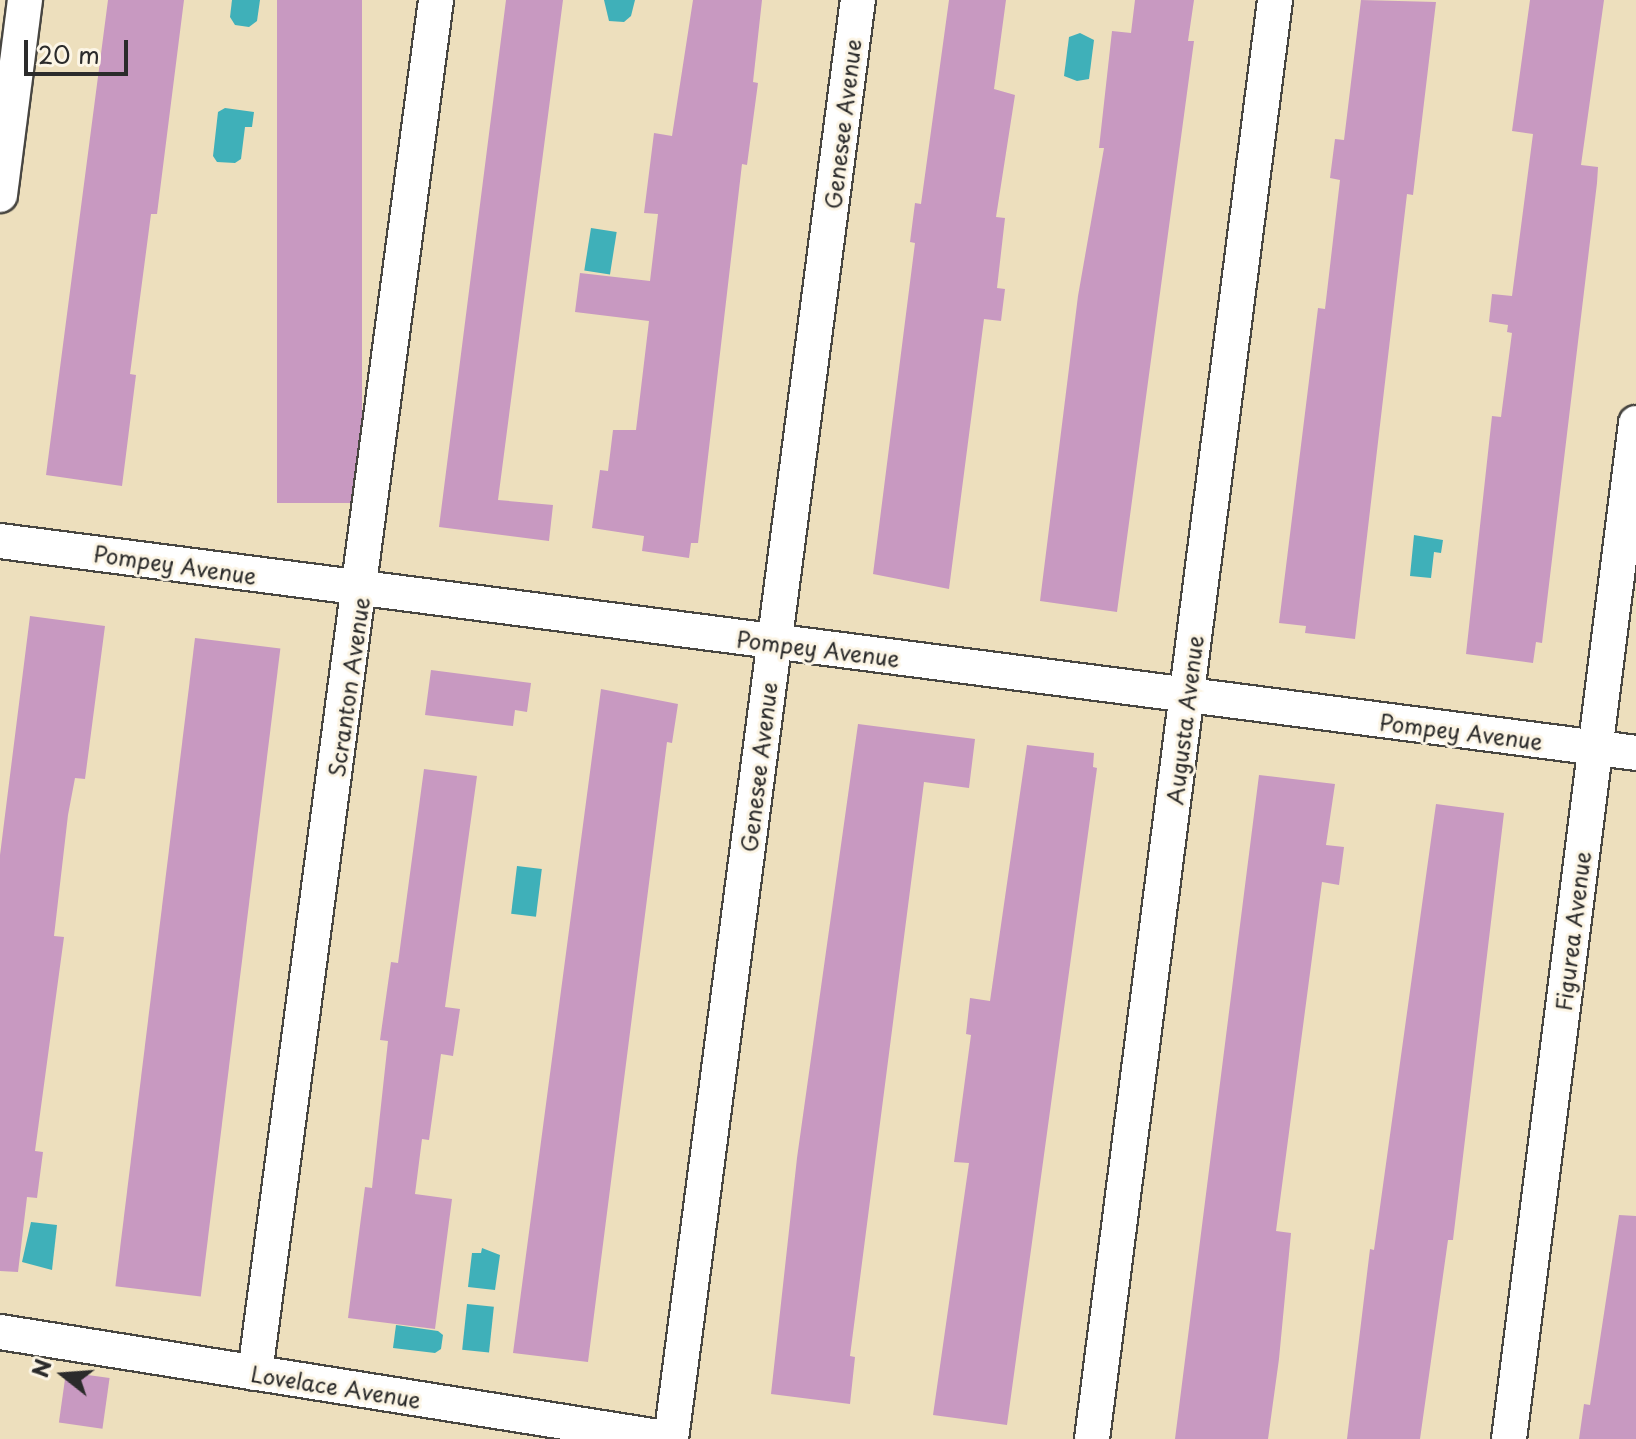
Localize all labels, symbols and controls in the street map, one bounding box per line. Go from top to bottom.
scale bar [28,24,132,74]
text: 20 m [38,36,100,72]
street label: Genesee Avenue [818,37,866,211]
street label: Pompey Avenue [92,539,258,589]
street label: Scranton Avenue [322,596,374,778]
street label: Pompey Avenue [735,625,901,671]
street label: Augusta Avenue [1161,634,1207,806]
street label: Genesee Avenue [734,680,782,854]
street label: Pompey Avenue [1378,708,1544,754]
street label: Figurea Avenue [1549,849,1595,1013]
north arrow [24,1335,104,1415]
text: N [22,1355,59,1381]
street label: Lovelace Avenue [250,1360,422,1412]

